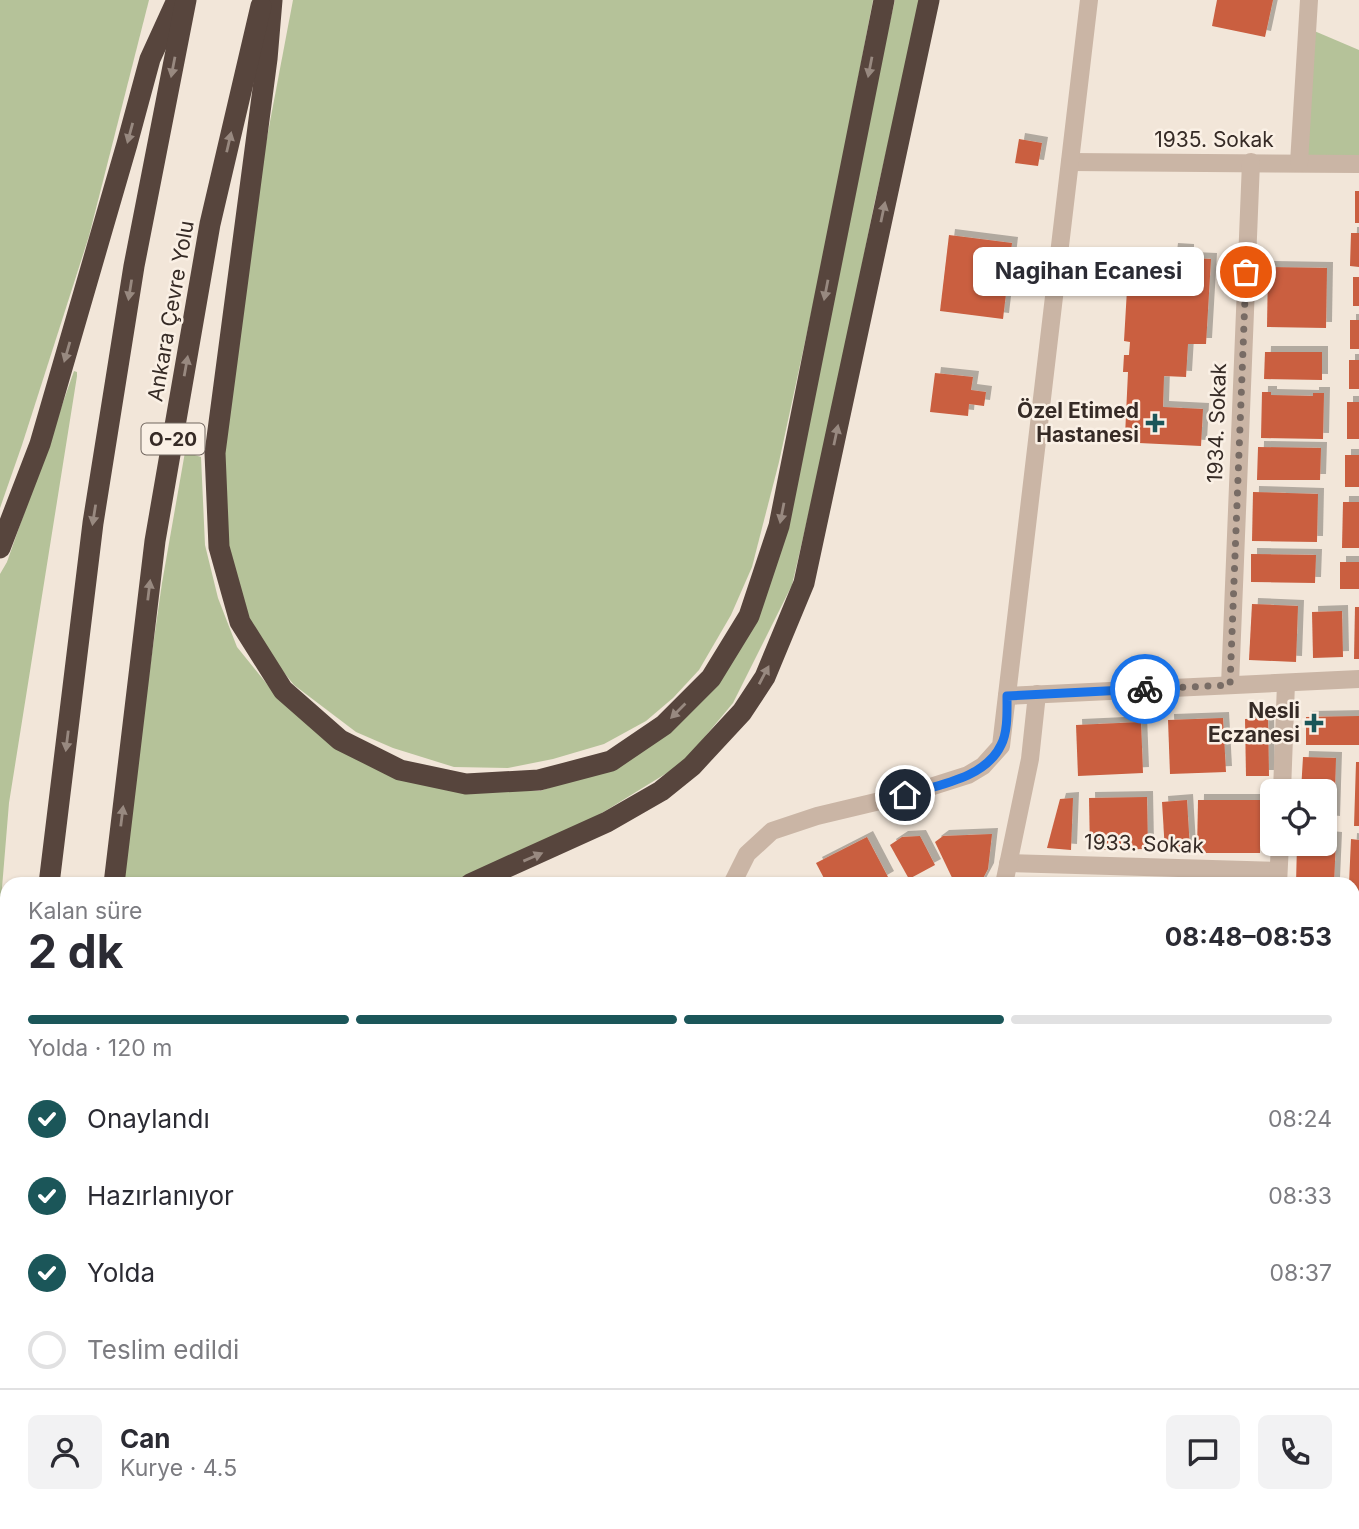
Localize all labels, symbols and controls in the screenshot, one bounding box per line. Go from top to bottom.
one-way arrow [168,56,179,78]
one-way arrow [865,56,876,78]
one-way arrow [124,122,135,144]
street label: 1935. Sokak [1154,127,1274,152]
one-way arrow [224,131,235,153]
one-way arrow [878,201,889,223]
street label: Ankara Çevre Yolu [142,219,199,403]
pin [1216,242,1276,302]
callout: Nagihan Ecanesi [973,247,1204,296]
icon: bag [1227,253,1265,291]
text: Nagihan Ecanesi [995,257,1182,285]
one-way arrow [124,279,135,301]
one-way arrow [820,279,831,301]
one-way arrow [61,341,71,362]
one-way arrow [181,355,192,377]
street label: 1934. Sokak [1202,362,1231,484]
place label: Özel Etimed Hastanesi [1017,398,1139,447]
marker: Özel Etimed Hastanesi [1145,413,1165,433]
road number: O-20 [142,424,204,454]
one-way arrow [830,424,841,446]
one-way arrow [776,502,787,524]
one-way arrow [89,504,100,526]
one-way arrow [144,579,155,601]
courier [1110,654,1180,724]
one-way arrow [759,665,770,685]
icon: bike [1126,670,1164,708]
place label: Nesli Eczanesi [1208,698,1300,747]
one-way arrow [670,703,687,719]
marker: Nesli Eczanesi [1306,715,1322,731]
one-way arrow [61,730,72,752]
pin [875,765,935,825]
icon: home [886,776,924,814]
map controls [1260,779,1337,856]
button: locate [1260,779,1337,856]
one-way arrow [116,805,127,827]
street label: 1933. Sokak [1084,829,1205,858]
one-way arrow [522,851,543,862]
text: Kalan süre [28,897,142,925]
text: 08:48–08:53 [1165,921,1332,952]
text: 2 dk [28,923,124,979]
text: Yolda · 120 m [28,1034,172,1062]
icon: check [28,1100,66,1138]
text: Onaylandı [87,1103,210,1134]
text: 08:24 [1268,1105,1332,1133]
icon: check [28,1177,66,1215]
text: Hazırlanıyor [87,1180,234,1211]
text: 08:33 [1268,1182,1332,1210]
icon: check [28,1254,66,1292]
text: Yolda [87,1257,155,1288]
text: 08:37 [1269,1259,1332,1287]
text: Teslim edildi [87,1334,239,1365]
button: person [28,1415,102,1489]
button: chat [1166,1415,1240,1489]
button: phone [1258,1415,1332,1489]
text: Can [120,1423,171,1454]
text: Kurye · 4.5 [120,1454,237,1482]

